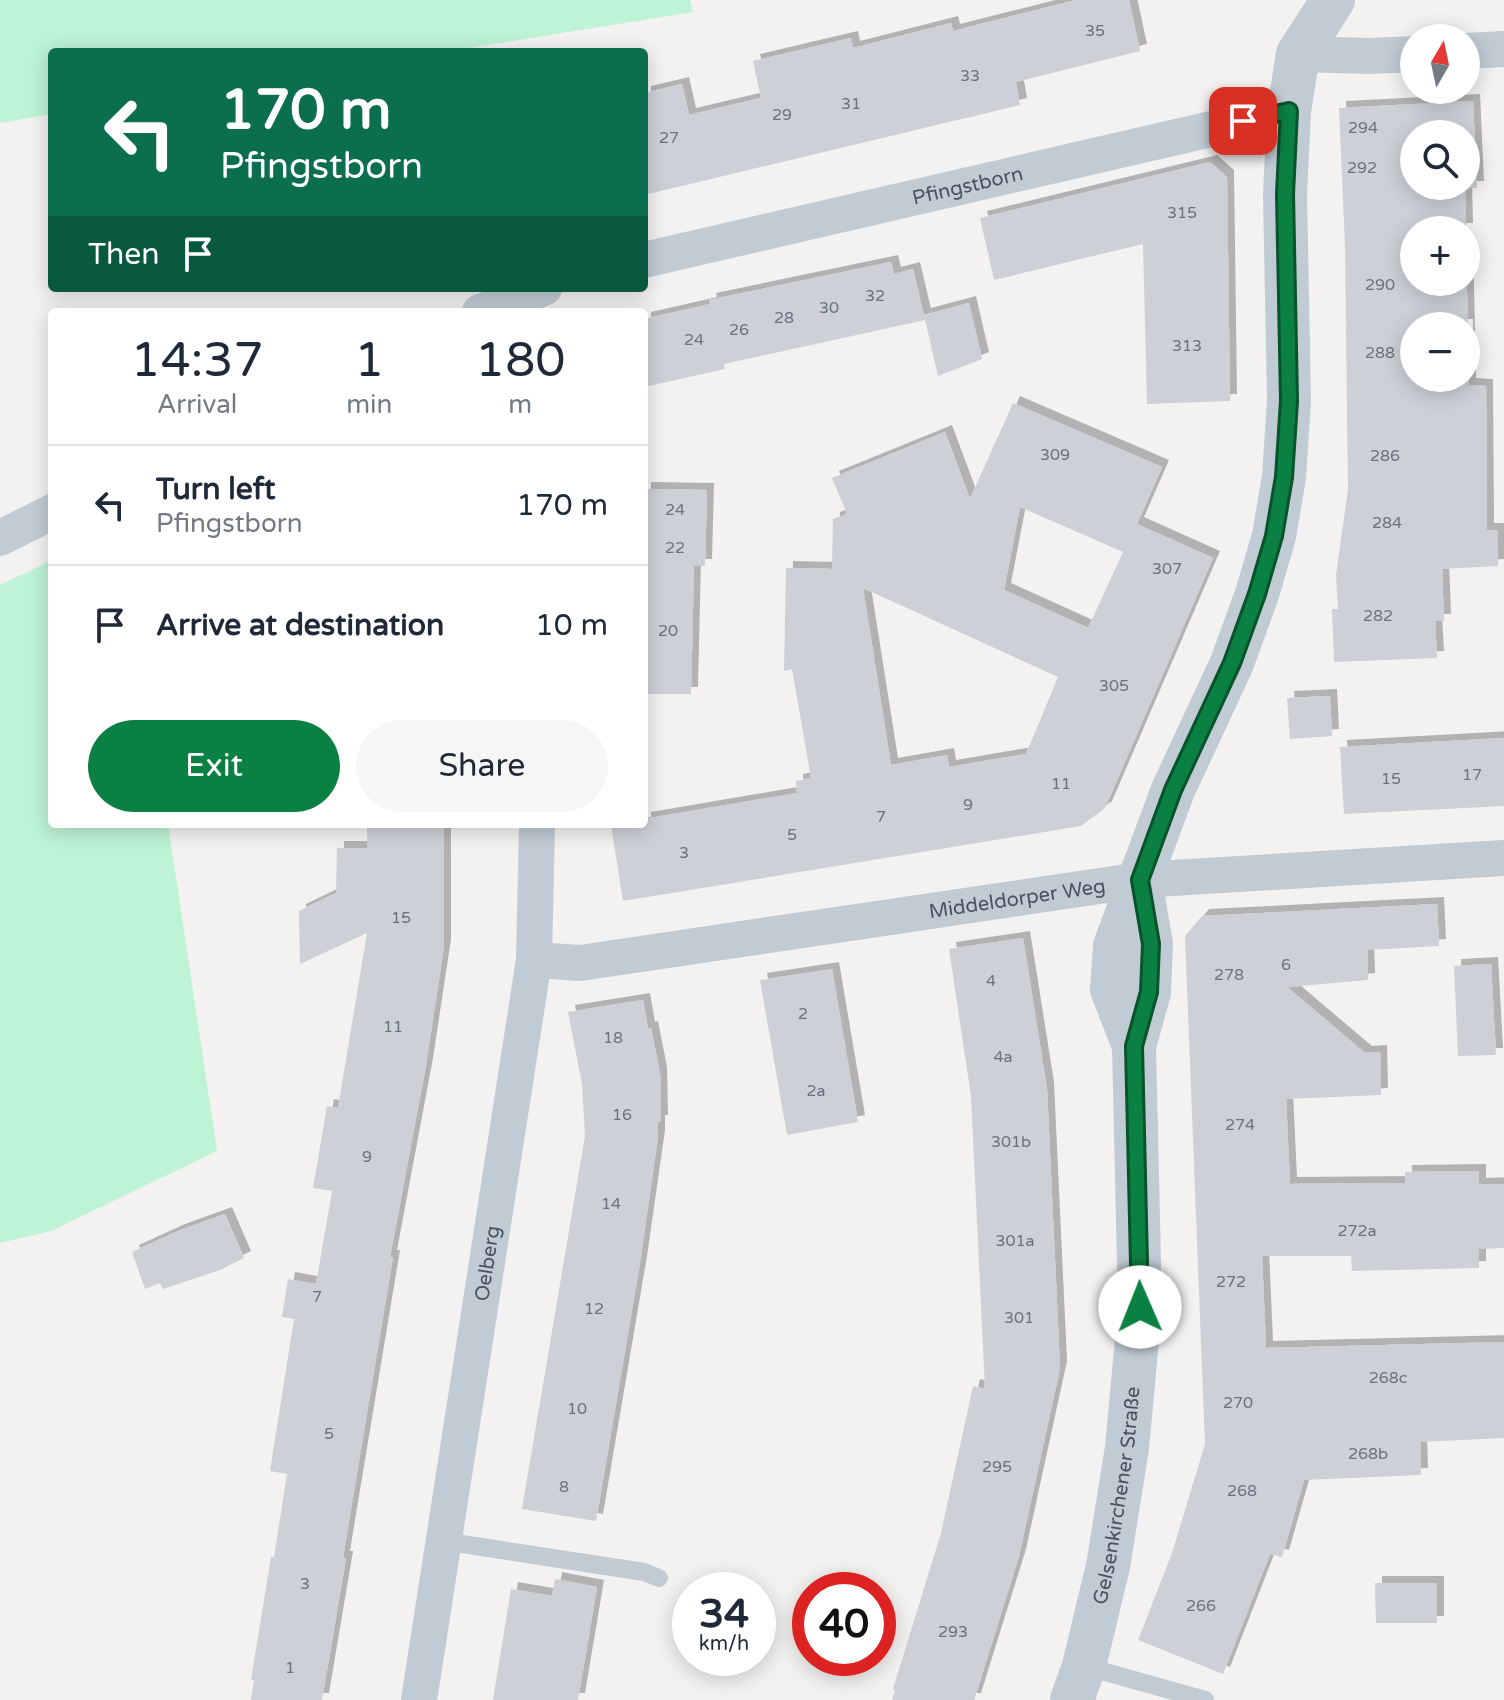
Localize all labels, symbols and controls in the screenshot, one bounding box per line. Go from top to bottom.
house number: 35 [1085,21,1105,41]
north arrow [1400,24,1480,104]
map controls [1400,24,1480,392]
house number: 33 [960,66,980,86]
text: 170 m [220,77,391,144]
icon: left [88,80,192,184]
pin [1209,87,1277,155]
house number: 31 [841,94,861,114]
icon: arrive [1221,99,1265,143]
house number: 29 [772,105,792,125]
house number: 294 [1348,118,1378,138]
button: search [1400,120,1480,200]
house number: 27 [659,128,679,148]
text: Pfingstborn [220,145,423,188]
house number: 292 [1347,158,1377,178]
street label: Pfingstborn [910,162,1025,211]
house number: 315 [1167,203,1197,223]
button: + [1400,216,1480,296]
icon: arrive [176,232,220,276]
text: Then [88,236,160,273]
house number: 290 [1365,275,1395,295]
house number: 32 [865,286,885,306]
house number: 30 [819,298,839,318]
house number: 28 [774,308,794,328]
button: − [1400,312,1480,392]
house number: 26 [729,320,749,340]
house number: 24 [684,330,704,350]
text: 14:37 [131,332,264,390]
text: 1 [354,332,384,390]
text: 180 [475,332,565,390]
house number: 313 [1172,336,1202,356]
house number: 288 [1365,343,1395,363]
text: Arrival [157,389,237,420]
text: min [346,389,392,420]
text: m [508,389,532,420]
house number: 309 [1040,445,1070,465]
house number: 286 [1370,446,1400,466]
text: Turn left [156,471,275,508]
icon: left [88,483,132,527]
text: 170 m [516,487,608,524]
house number: 24 [665,500,685,520]
text: Pfingstborn [156,508,303,539]
house number: 284 [1372,513,1402,533]
house number: 22 [665,538,685,558]
house number: 307 [1152,559,1182,579]
icon: arrive [88,603,132,647]
house number: 282 [1363,606,1393,626]
text: Arrive at destination [156,607,444,644]
text: 10 m [535,607,608,644]
house number: 20 [658,621,678,641]
house number: 305 [1099,676,1129,696]
button: Exit [88,720,340,812]
button: Share [356,720,608,812]
house number: 17 [1462,765,1482,785]
house number: 15 [1381,769,1401,789]
house number: 11 [1051,774,1071,794]
house number: 9 [963,795,973,815]
house number: 7 [876,807,886,827]
house number: 5 [787,825,797,845]
house number: 3 [679,843,689,863]
street label: Middeldorper Weg [927,874,1107,924]
house number: 15 [391,908,411,928]
house number: 6 [1281,955,1291,975]
house number: 278 [1214,965,1244,985]
house number: 4 [986,971,996,991]
house number: 2 [798,1004,808,1024]
house number: 11 [383,1017,403,1037]
house number: 18 [603,1028,623,1048]
house number: 4a [993,1047,1013,1067]
house number: 2a [806,1081,826,1101]
house number: 16 [612,1105,632,1125]
house number: 274 [1225,1115,1255,1135]
house number: 301b [991,1132,1031,1152]
house number: 9 [362,1147,372,1167]
house number: 14 [601,1194,621,1214]
house number: 272a [1337,1221,1377,1241]
street label: Oelberg [470,1224,506,1303]
house number: 301a [995,1231,1035,1251]
position arrow [1098,1265,1182,1349]
house number: 272 [1216,1272,1246,1292]
house number: 7 [312,1287,322,1307]
house number: 12 [584,1299,604,1319]
house number: 301 [1004,1308,1034,1328]
house number: 268c [1369,1368,1407,1388]
street label: Gelsenkirchener Straße [1088,1385,1146,1607]
house number: 270 [1223,1393,1253,1413]
house number: 10 [567,1399,587,1419]
house number: 5 [324,1424,334,1444]
house number: 268b [1348,1444,1388,1464]
house number: 295 [982,1457,1012,1477]
house number: 8 [559,1477,569,1497]
house number: 268 [1227,1481,1257,1501]
speed limit sign: 40 [792,1572,896,1676]
house number: 3 [300,1574,310,1594]
text: 34 [699,1590,749,1638]
house number: 266 [1186,1596,1216,1616]
house number: 293 [938,1622,968,1642]
text: km/h [699,1632,749,1656]
house number: 1 [285,1658,295,1678]

